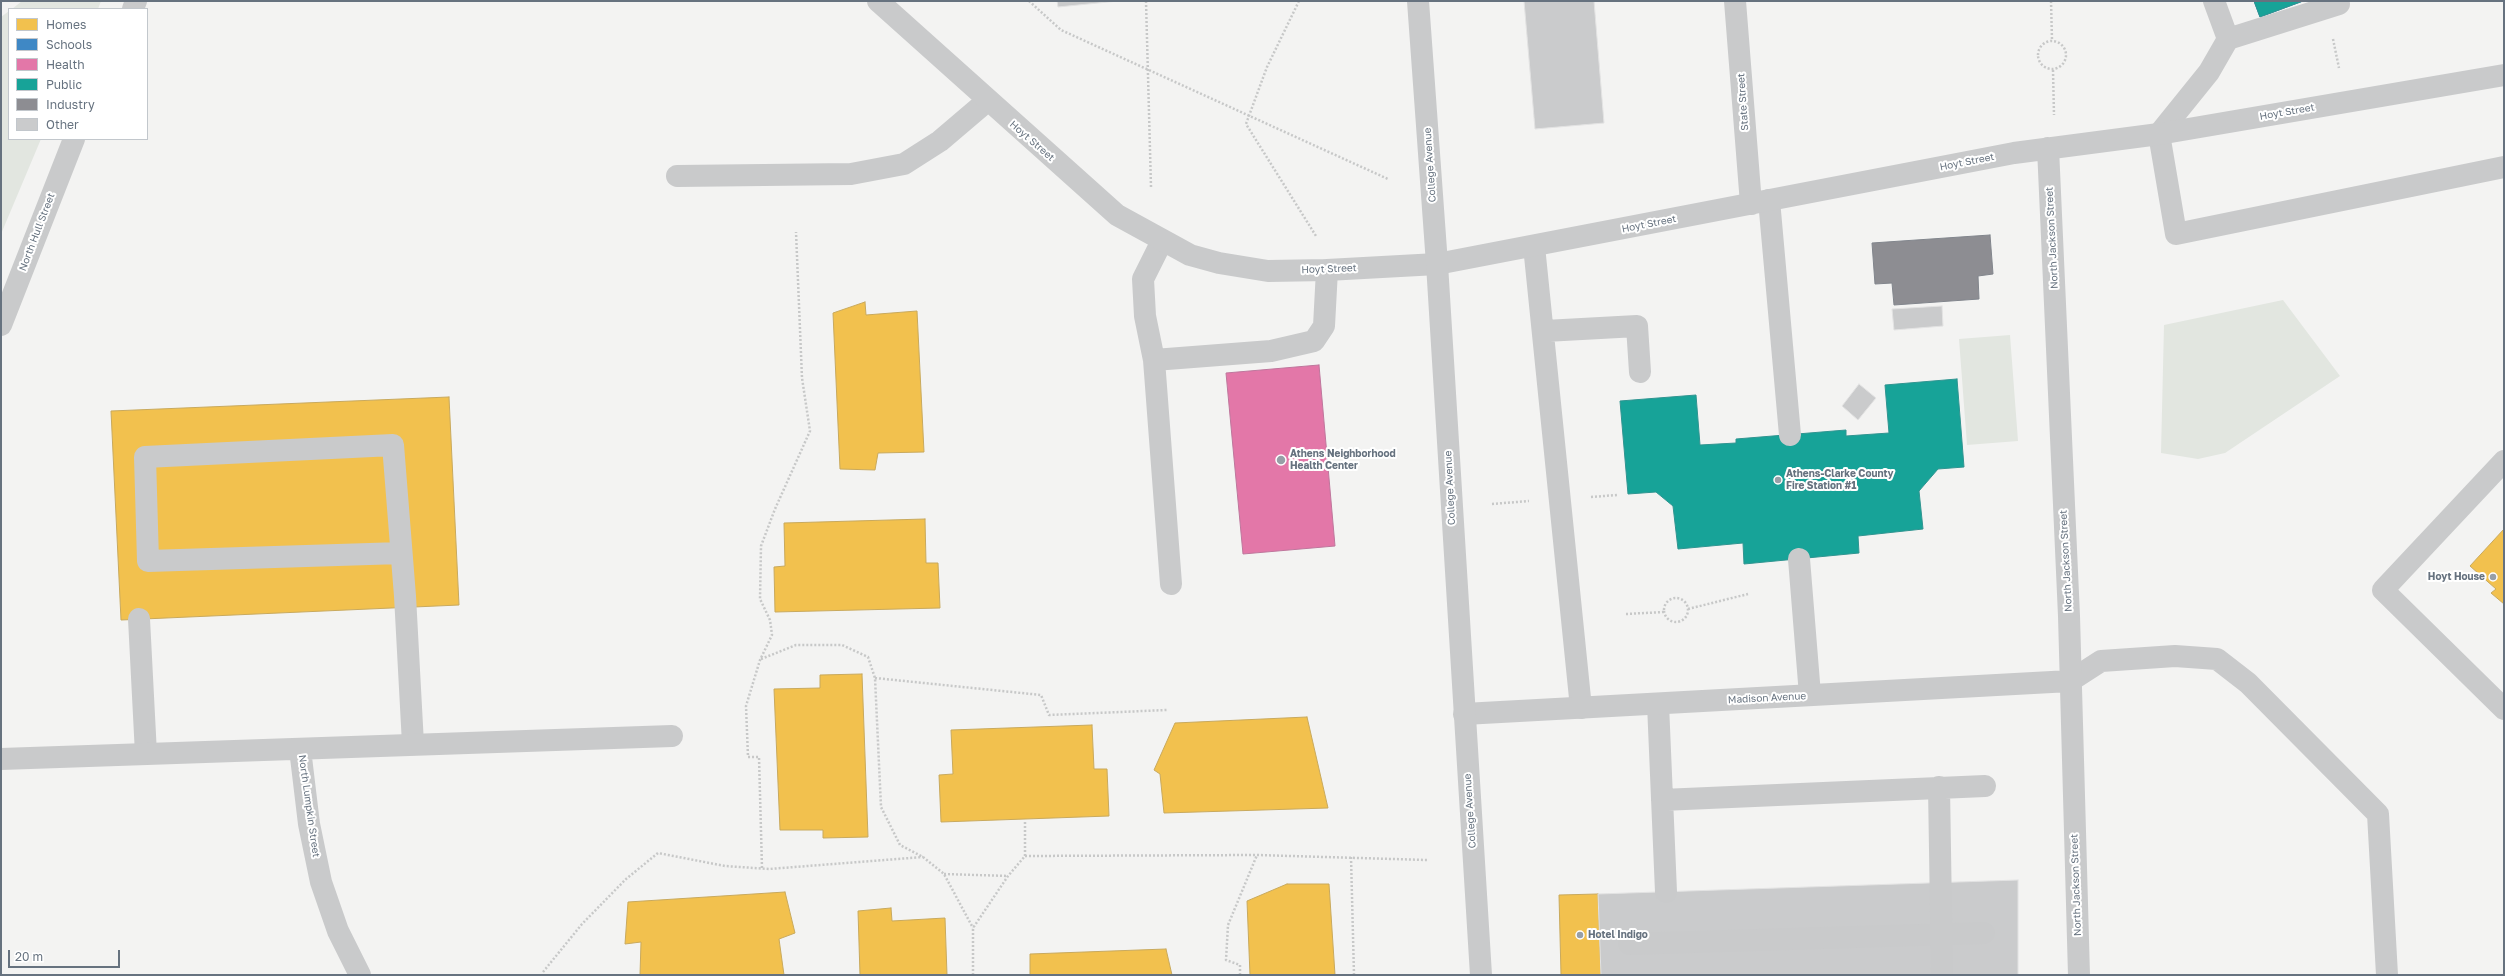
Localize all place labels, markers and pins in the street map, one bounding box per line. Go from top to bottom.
place label: Athens Neighborhood Health Center [1290,448,1396,472]
marker: Athens Neighborhood Health Center [1275,454,1287,466]
place label: Athens-Clarke County Fire Station #1 [1786,468,1894,492]
marker: Athens-Clarke County Fire Station #1 [1773,475,1783,485]
place label: Hoyt House [2428,571,2485,583]
marker: Hoyt House [2488,572,2498,582]
place label: Hotel Indigo [1588,929,1648,941]
marker: Hotel Indigo [1575,930,1585,940]

